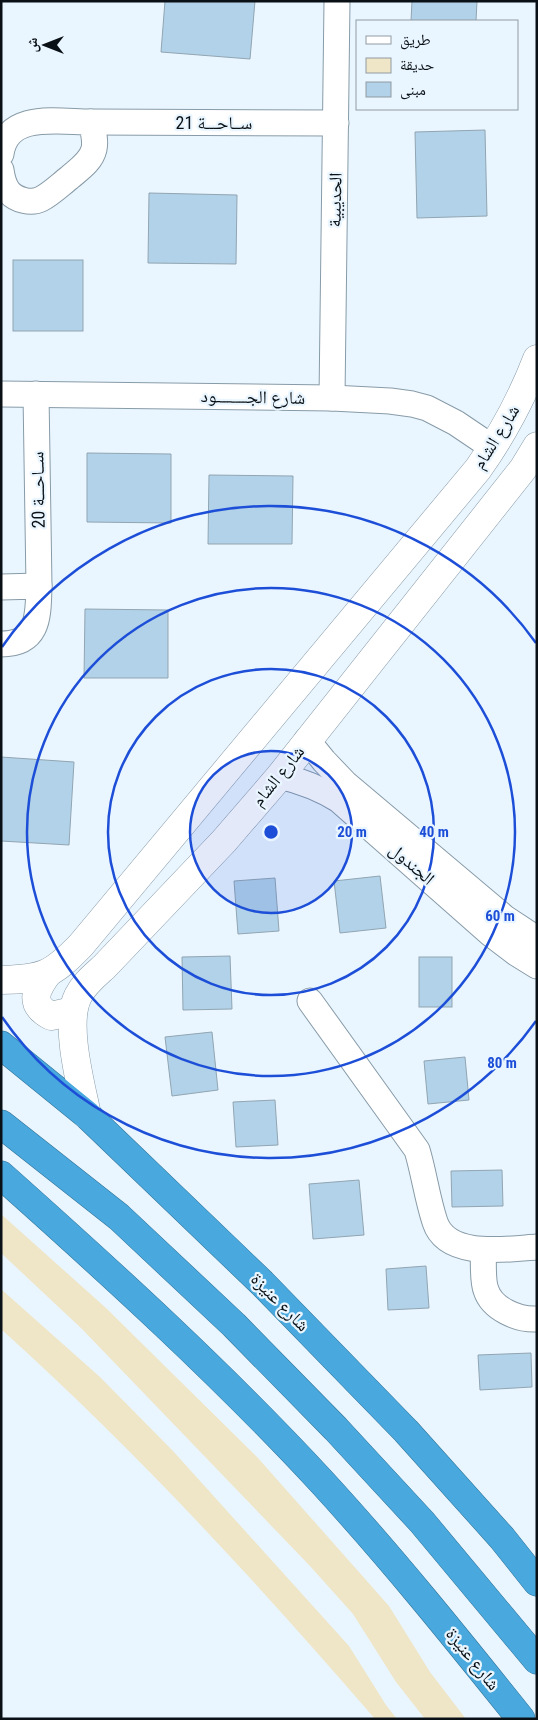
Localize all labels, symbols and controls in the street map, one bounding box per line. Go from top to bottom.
north arrow [20,20,70,70]
legend [356,20,518,110]
text: طريق [400,31,431,50]
text: ش [24,37,41,52]
text: حديقة [400,56,435,74]
text: مبنى [400,81,426,100]
street label: ســاحـــة 21 [176,112,252,133]
street label: الحديبية [324,172,346,228]
street label: شارع الجــــــــود [201,385,305,409]
street label: شارع الشام [468,401,525,474]
street label: ســاحـــة 20 [26,451,49,529]
street label: شارع الشام [247,741,310,811]
centre of rings [262,823,280,841]
text: 20 m [337,823,367,841]
text: 40 m [419,823,449,841]
street label: الجندول [385,838,439,890]
text: 60 m [485,907,515,925]
text: 80 m [487,1054,517,1072]
street label: شارع عنيزة [246,1268,314,1336]
street label: شارع عنيزة [441,1623,505,1695]

